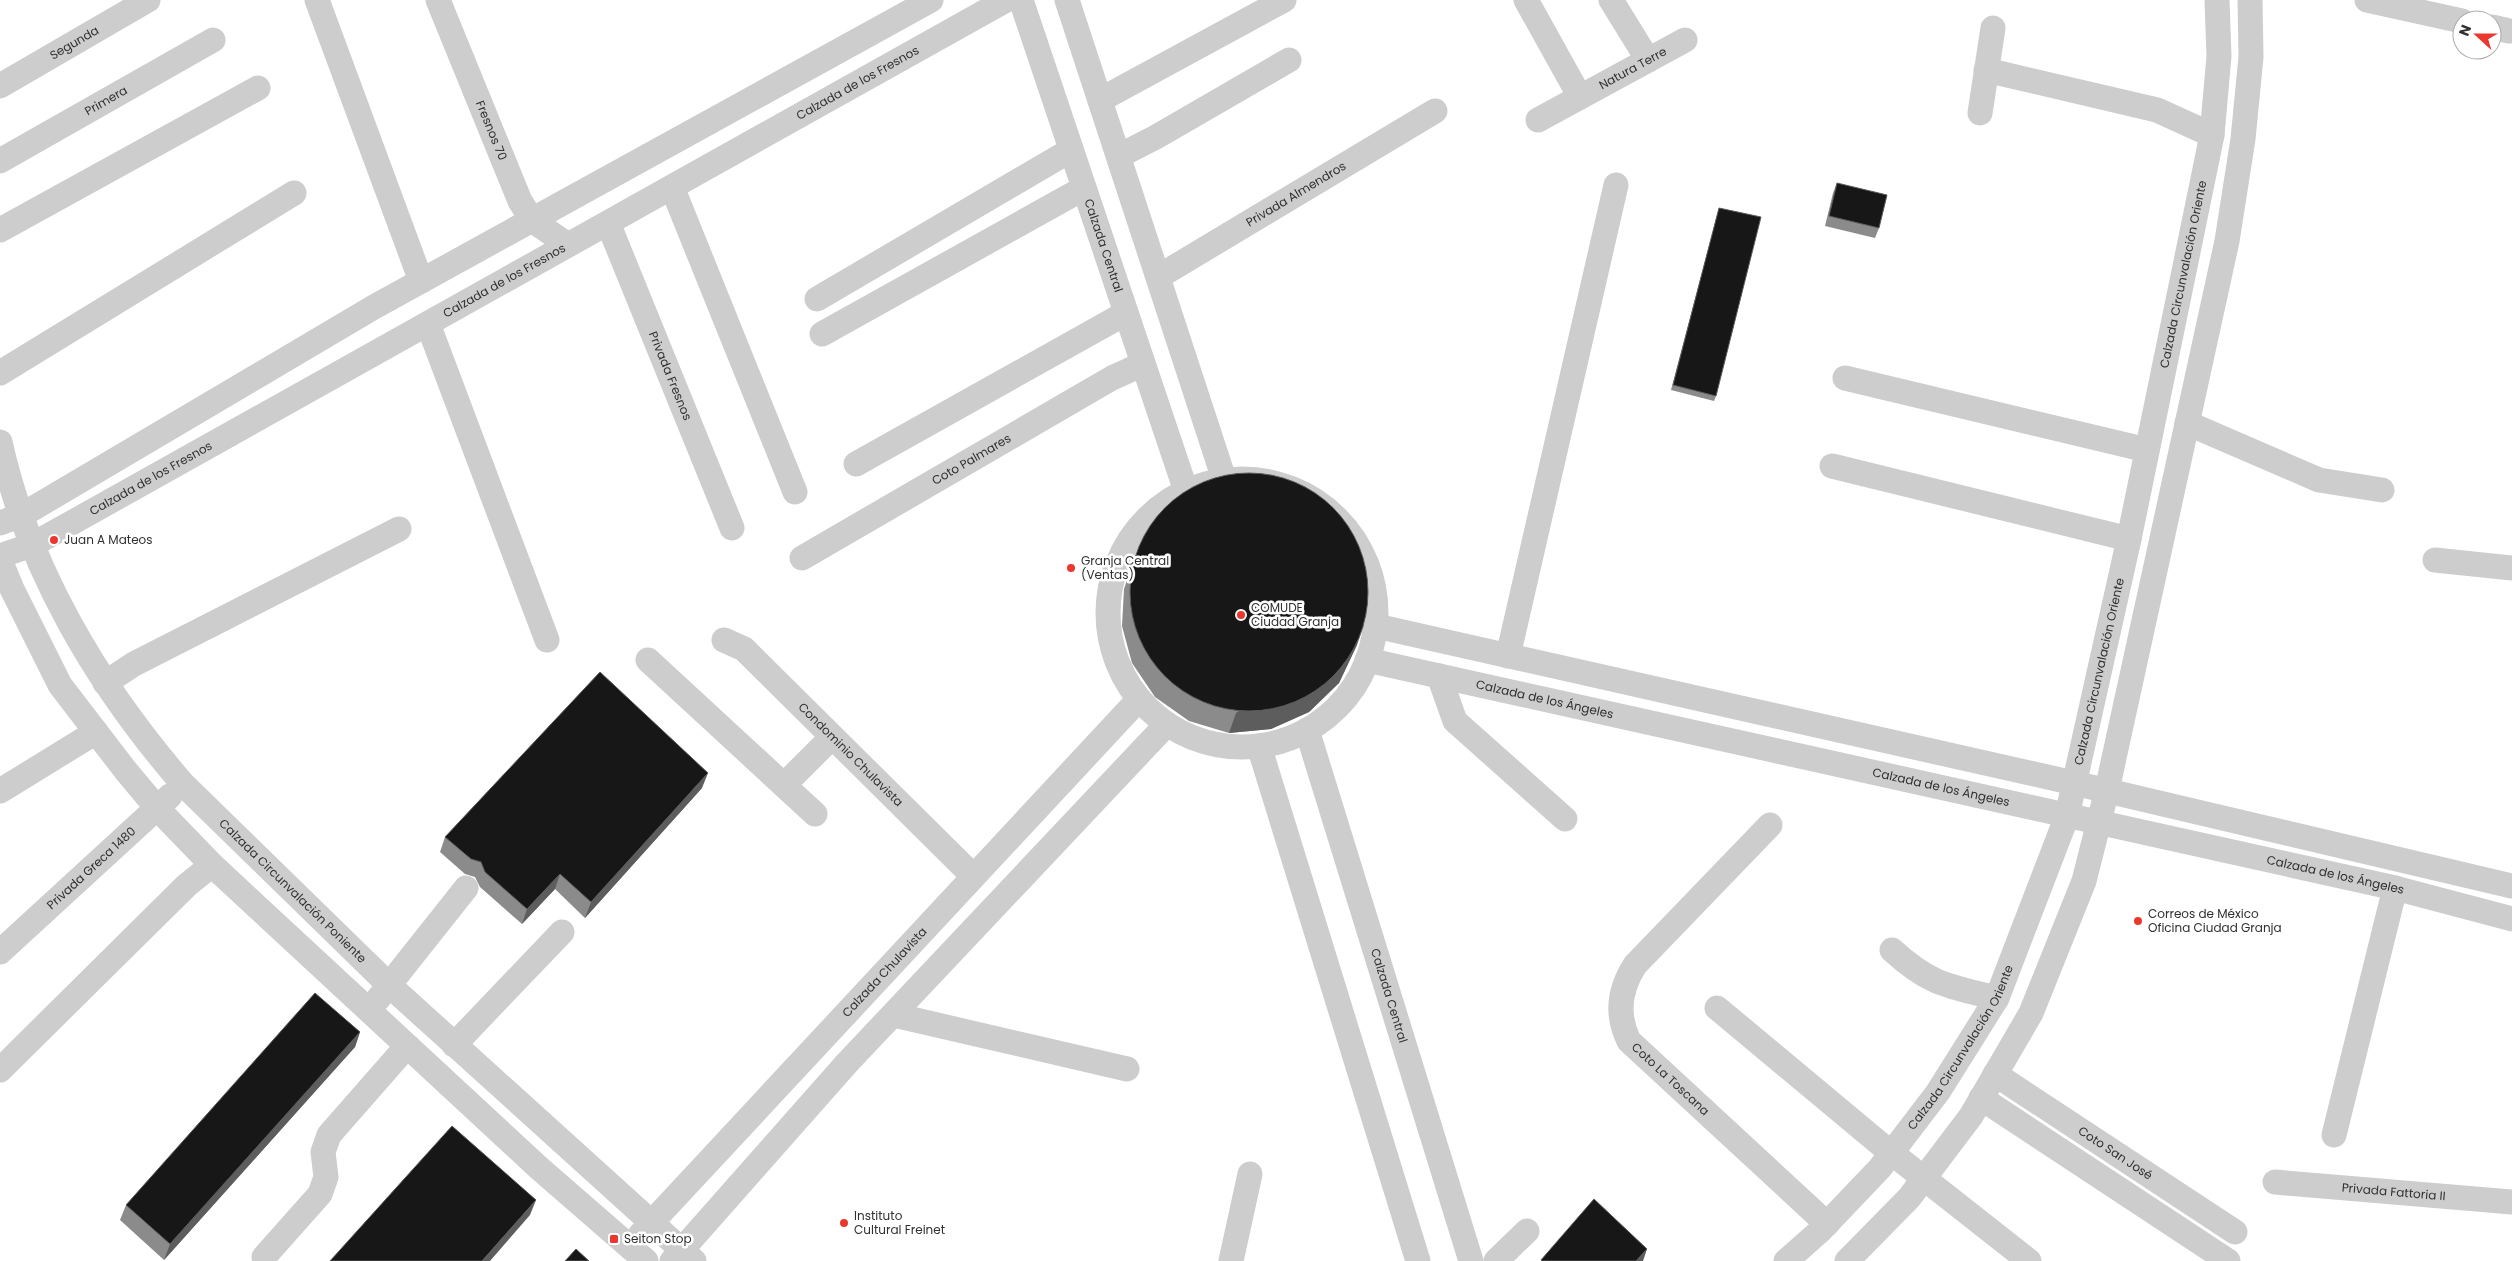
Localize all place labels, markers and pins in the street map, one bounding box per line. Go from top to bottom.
place label: Juan A Mateos [64,531,153,548]
marker: Juan A Mateos [48,534,60,546]
place label: Granja Central (Ventas) [1081,552,1169,583]
marker: Granja Central (Ventas) [1065,562,1077,574]
place label: COMUDE Ciudad Granja [1251,599,1339,630]
marker: COMUDE Ciudad Granja [1235,609,1247,621]
place label: Correos de México Oficina Ciudad Granja [2148,905,2282,936]
marker: Correos de México Oficina Ciudad Granja [2132,915,2144,927]
place label: Instituto Cultural Freinet [854,1207,945,1238]
marker: Instituto Cultural Freinet [838,1217,850,1229]
place label: Seiton Stop [624,1230,692,1247]
marker: Seiton Stop [608,1233,620,1245]

